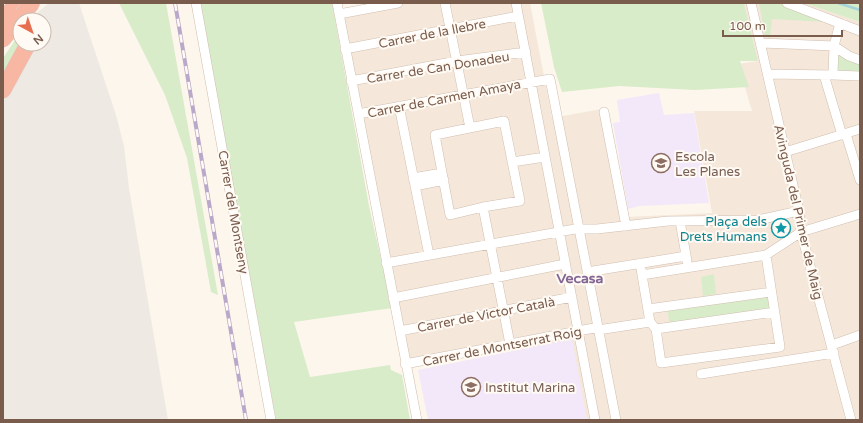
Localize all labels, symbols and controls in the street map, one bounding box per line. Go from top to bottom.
north arrow [12,12,52,52]
scale bar [723,12,842,38]
street label: Carrer de la llebre [377,16,487,52]
text: 100 m [729,19,766,33]
text: N [31,31,46,47]
street label: Carrer de Can Donadeu [366,49,511,87]
street label: Carrer de Carmen Amaya [366,76,522,122]
street label: Avinguda del Primer de Maig [770,123,826,301]
street label: Carrer del Montseny [214,149,252,275]
place label: Escola Les Planes [675,149,740,180]
school or university icon: Escola Les Planes [650,152,672,174]
place label: Plaça dels Drets Humans [680,214,767,245]
place icon: Plaça dels Drets Humans [770,217,792,239]
district label: Vecasa [557,270,604,287]
street label: Carrer de Victor Català [416,294,556,336]
street label: Carrer de Montserrat Roig [421,324,583,370]
school or university icon: Institut Marina [460,376,482,398]
place label: Institut Marina [485,380,575,396]

